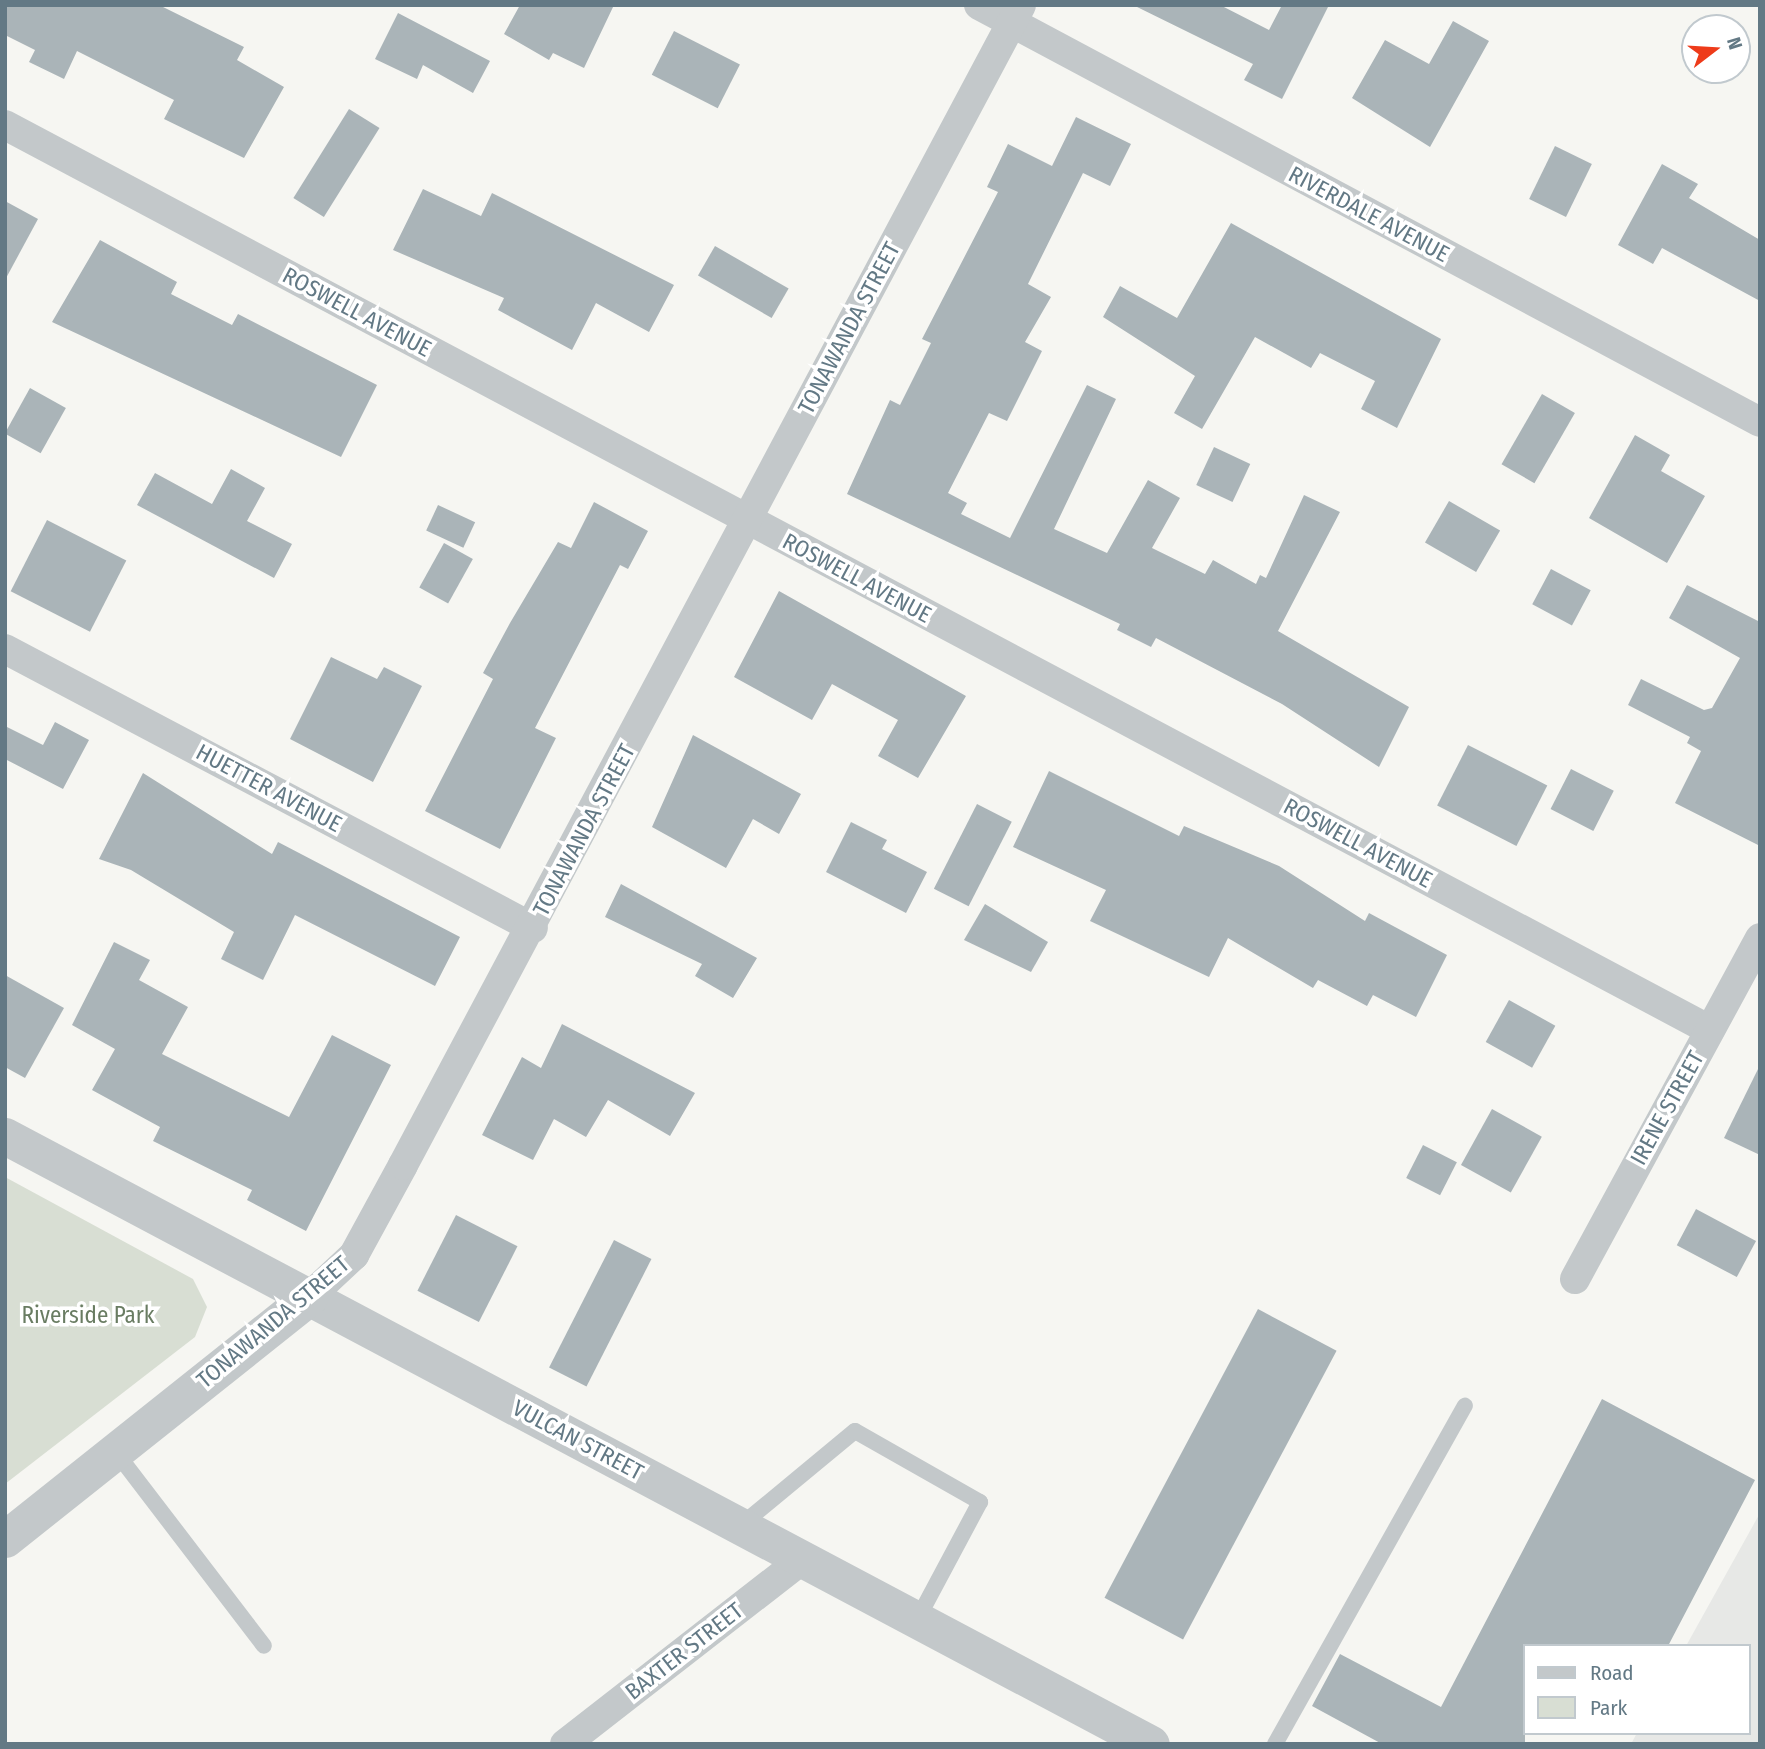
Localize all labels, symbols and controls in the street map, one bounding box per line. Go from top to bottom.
north arrow [1681,14,1751,84]
text: N [1722,34,1747,52]
street label: RIVERDALE AVENUE [1284,160,1454,268]
street label: TONAWANDA STREET [792,237,906,419]
street label: ROSWELL AVENUE [278,261,436,363]
street label: ROSWELL AVENUE [778,527,936,629]
street label: HUETTER AVENUE [192,738,346,838]
street label: TONAWANDA STREET [527,739,641,921]
street label: ROSWELL AVENUE [1279,792,1437,894]
street label: IRENE STREET [1624,1046,1710,1170]
street label: TONAWANDA STREET [191,1250,355,1394]
park label: Riverside Park [21,1301,155,1329]
street label: VULCAN STREET [508,1394,648,1486]
street label: BAXTER STREET [620,1597,748,1705]
legend [1524,1644,1751,1735]
text: Road [1590,1660,1634,1686]
text: Park [1590,1695,1627,1721]

